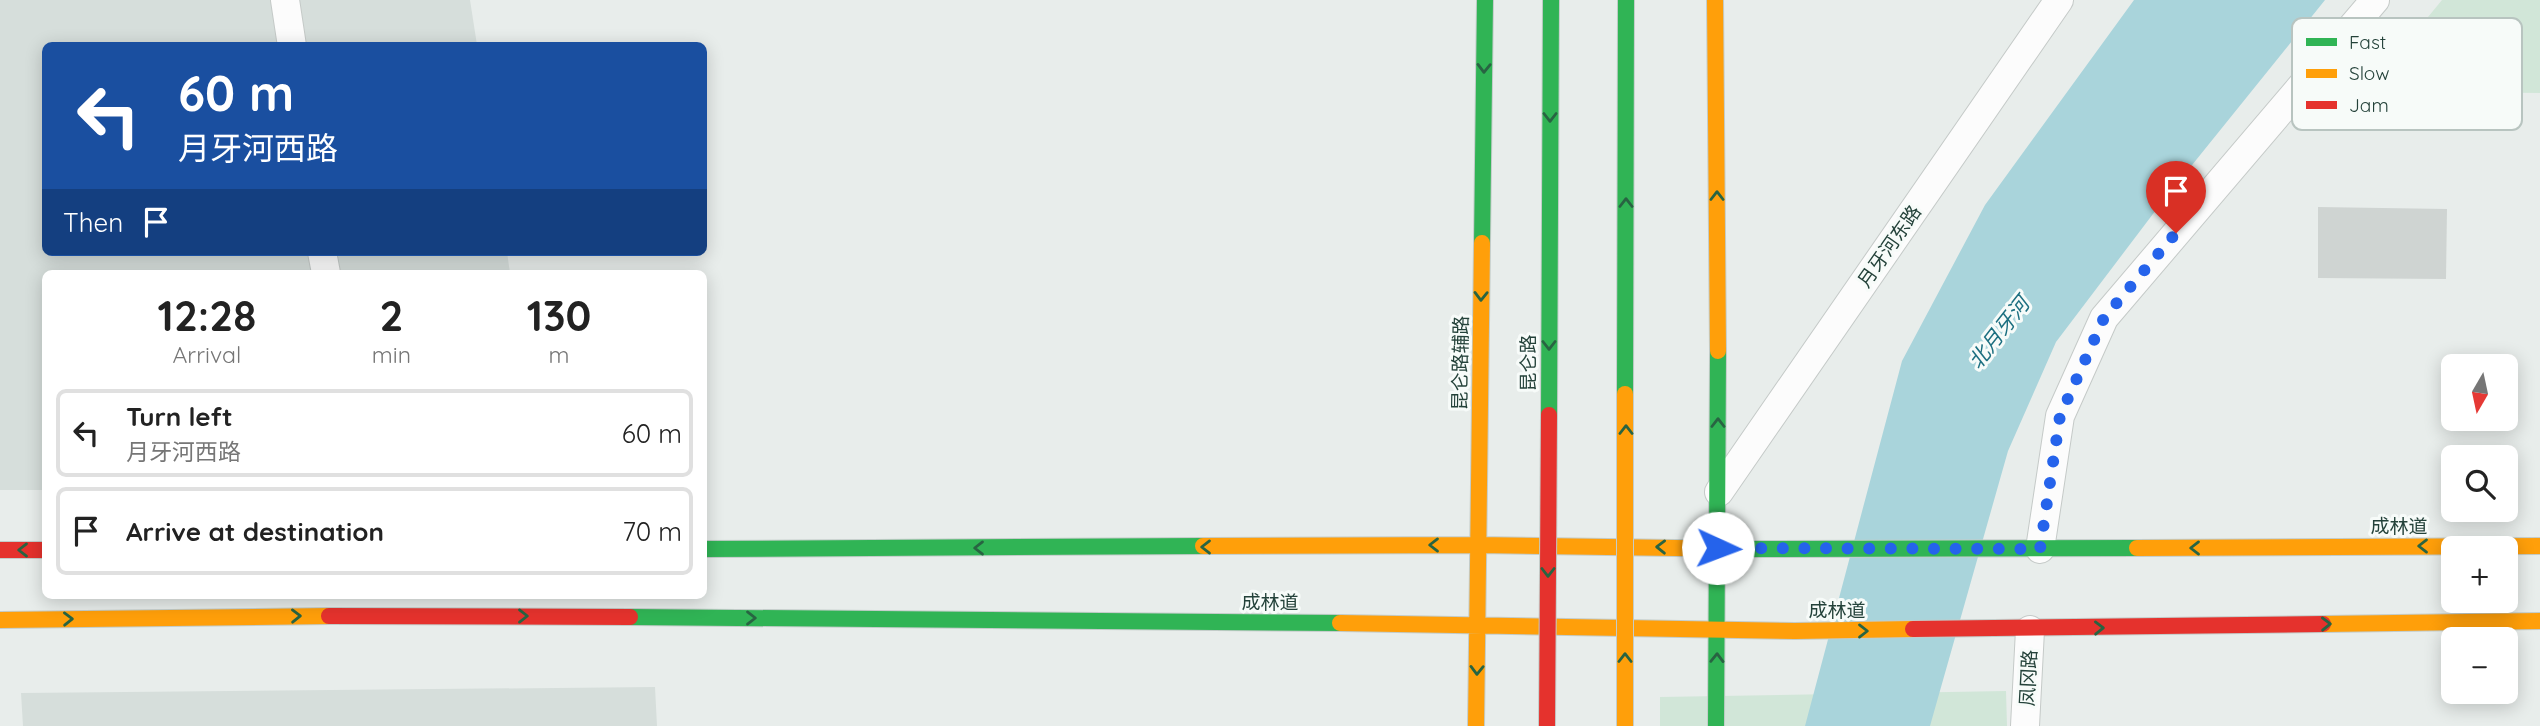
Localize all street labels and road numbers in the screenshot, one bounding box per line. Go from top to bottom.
street label: 月牙河东路 [1852,200,1926,292]
street label: 昆仑路辅路 [1447,315,1473,411]
street label: 昆仑路 [1516,334,1540,392]
street label: 成林道 [2370,514,2428,538]
street label: 成林道 [1241,590,1299,614]
street label: 成林道 [1808,598,1866,622]
street label: 凤冈路 [2015,649,2041,707]

